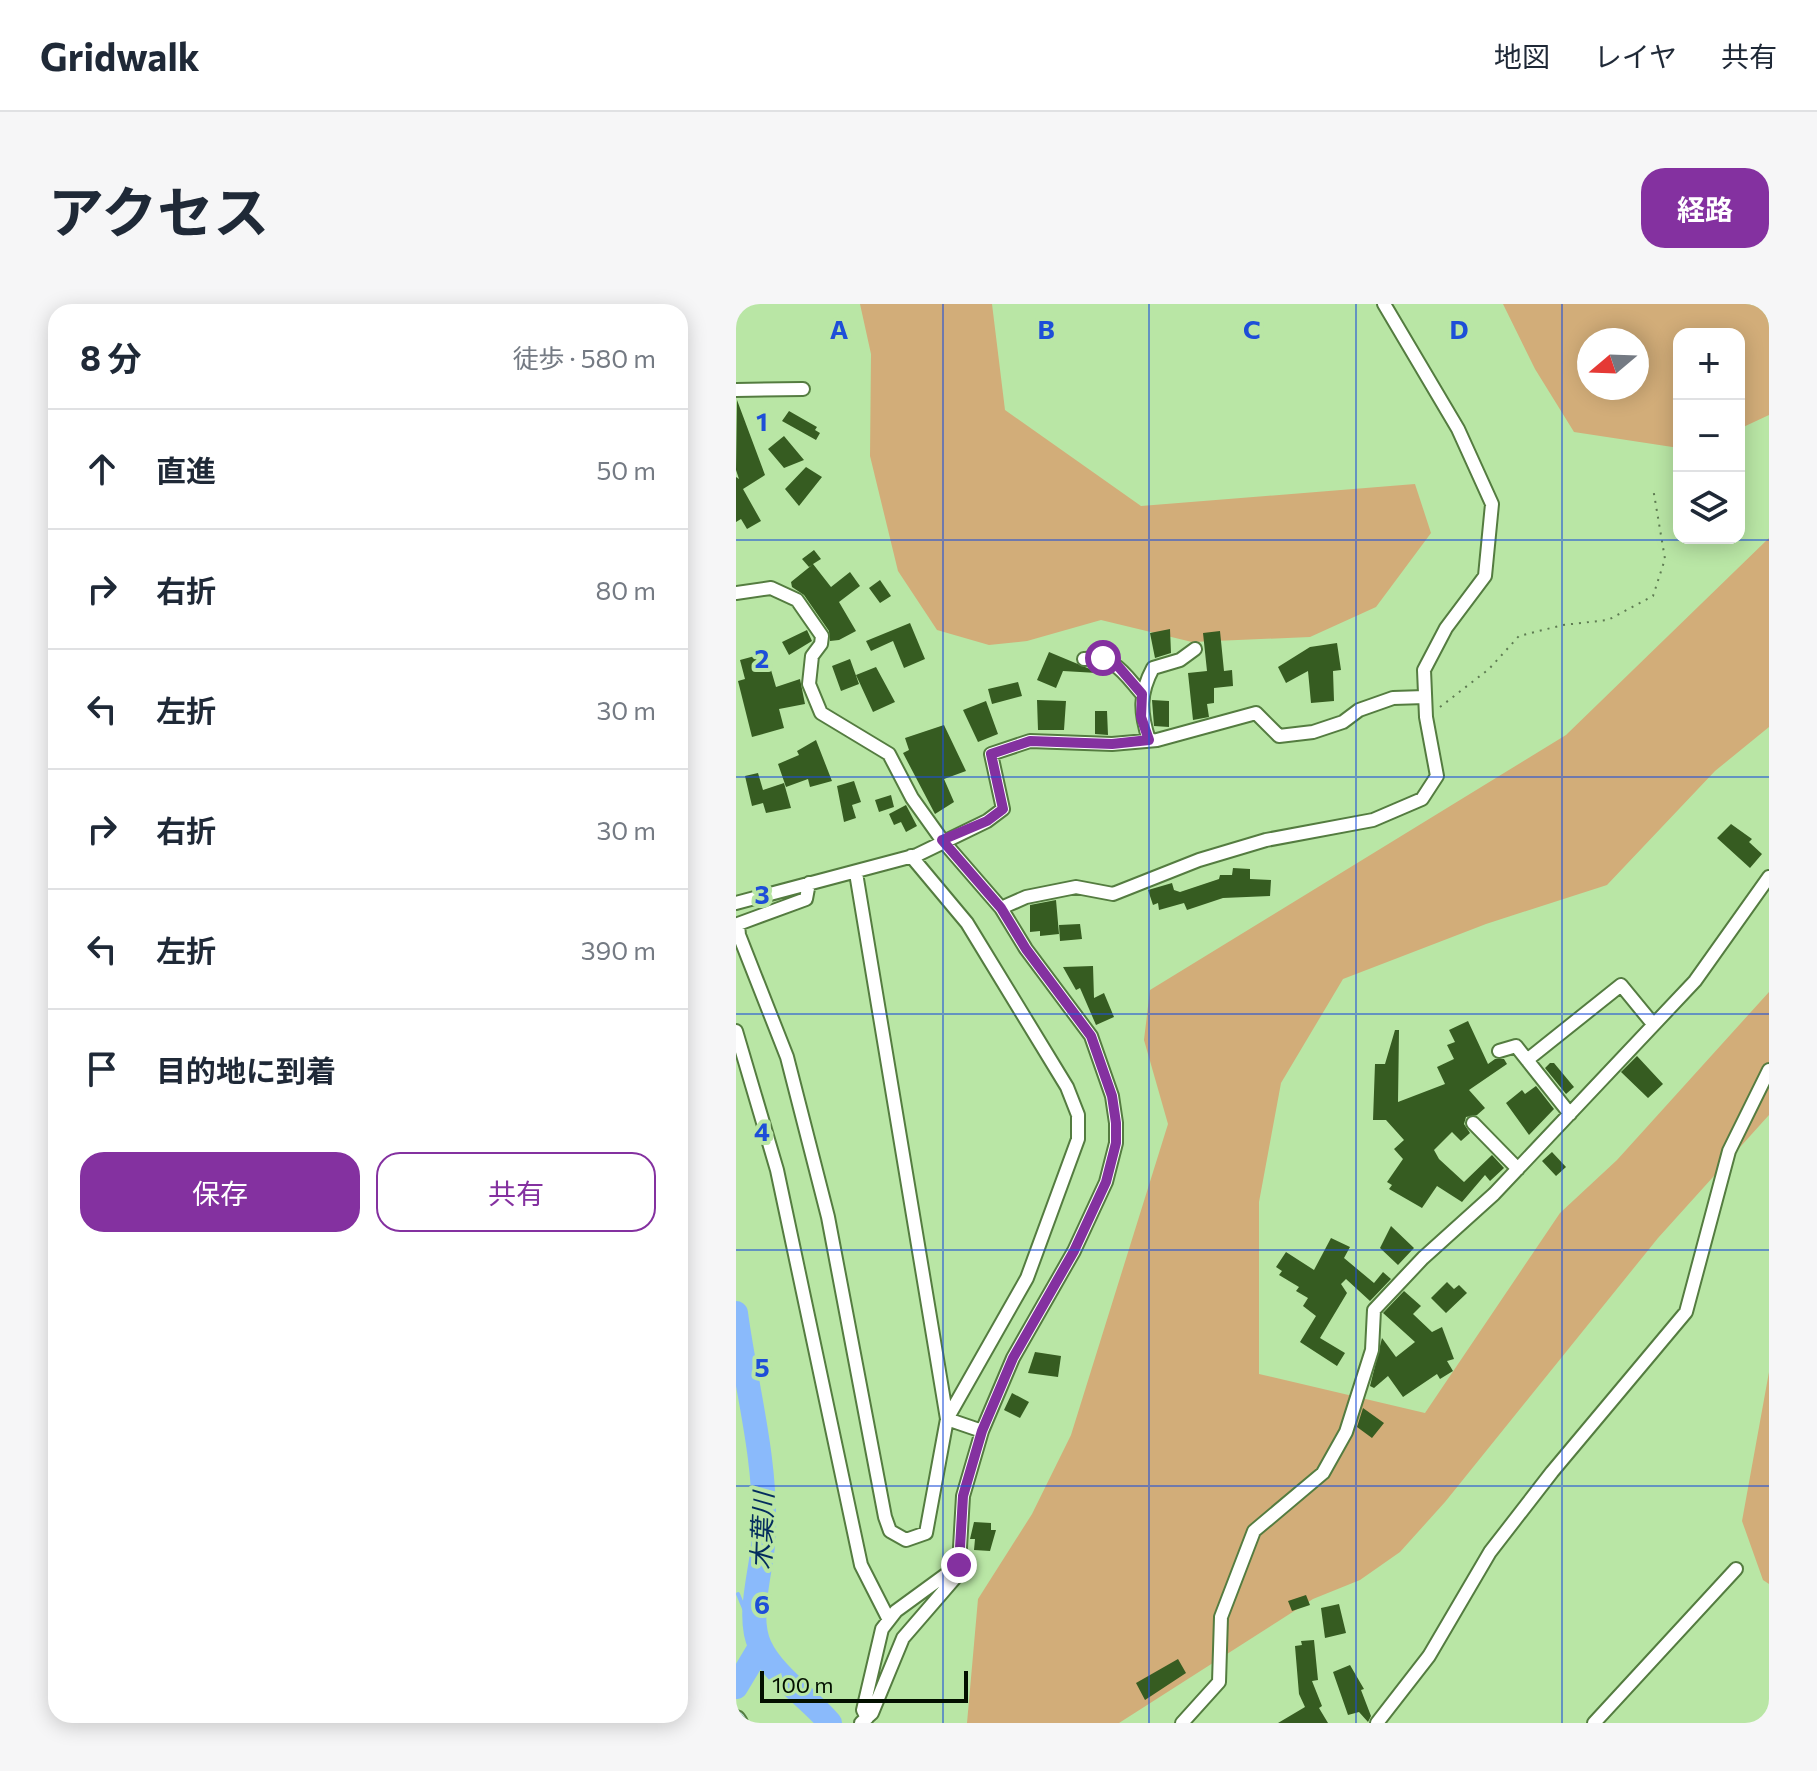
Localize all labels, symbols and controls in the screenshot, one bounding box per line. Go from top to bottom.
text: Gridwalk [40,32,200,79]
text: 地図 [1494,39,1550,73]
text: レイヤ [1594,39,1677,73]
text: 共有 [1721,39,1777,73]
button: 経路 [1641,168,1769,248]
text: アクセス [48,176,269,245]
text: A [830,313,849,344]
text: B [1037,313,1055,344]
text: C [1243,313,1261,344]
text: D [1449,313,1469,344]
north arrow [1577,328,1649,400]
map controls [1673,328,1745,544]
button: + [1673,328,1745,400]
text: 8 分 [80,336,142,378]
text: 徒歩 · 580 m [513,342,656,373]
button: − [1673,400,1745,472]
text: 1 [756,405,768,436]
icon: ahead [80,447,124,491]
text: 直進 [156,451,216,488]
text: 50 m [596,454,656,485]
button: layers [1673,472,1745,544]
icon: right [80,567,124,611]
text: 右折 [156,571,216,608]
text: 80 m [596,574,656,605]
route start [1085,640,1121,676]
text: 2 [755,642,769,673]
icon: left [80,687,124,731]
text: 左折 [156,691,216,728]
text: 30 m [597,694,656,725]
icon: right [80,807,124,851]
text: 右折 [156,811,216,848]
text: 30 m [597,814,656,845]
text: 3 [754,878,770,909]
icon: left [80,927,124,971]
text: 左折 [156,931,216,968]
text: 390 m [581,934,656,965]
icon: arrive [80,1047,124,1091]
text: 目的地に到着 [156,1051,336,1088]
text: 4 [754,1115,770,1146]
button: 保存 [80,1152,360,1232]
button: 共有 [376,1152,656,1232]
text: 5 [754,1351,770,1382]
water label: 木葉川 [744,1488,778,1571]
route end [941,1547,977,1583]
text: 6 [754,1588,770,1619]
scale bar [760,1667,968,1703]
text: 100 m [772,1671,834,1698]

